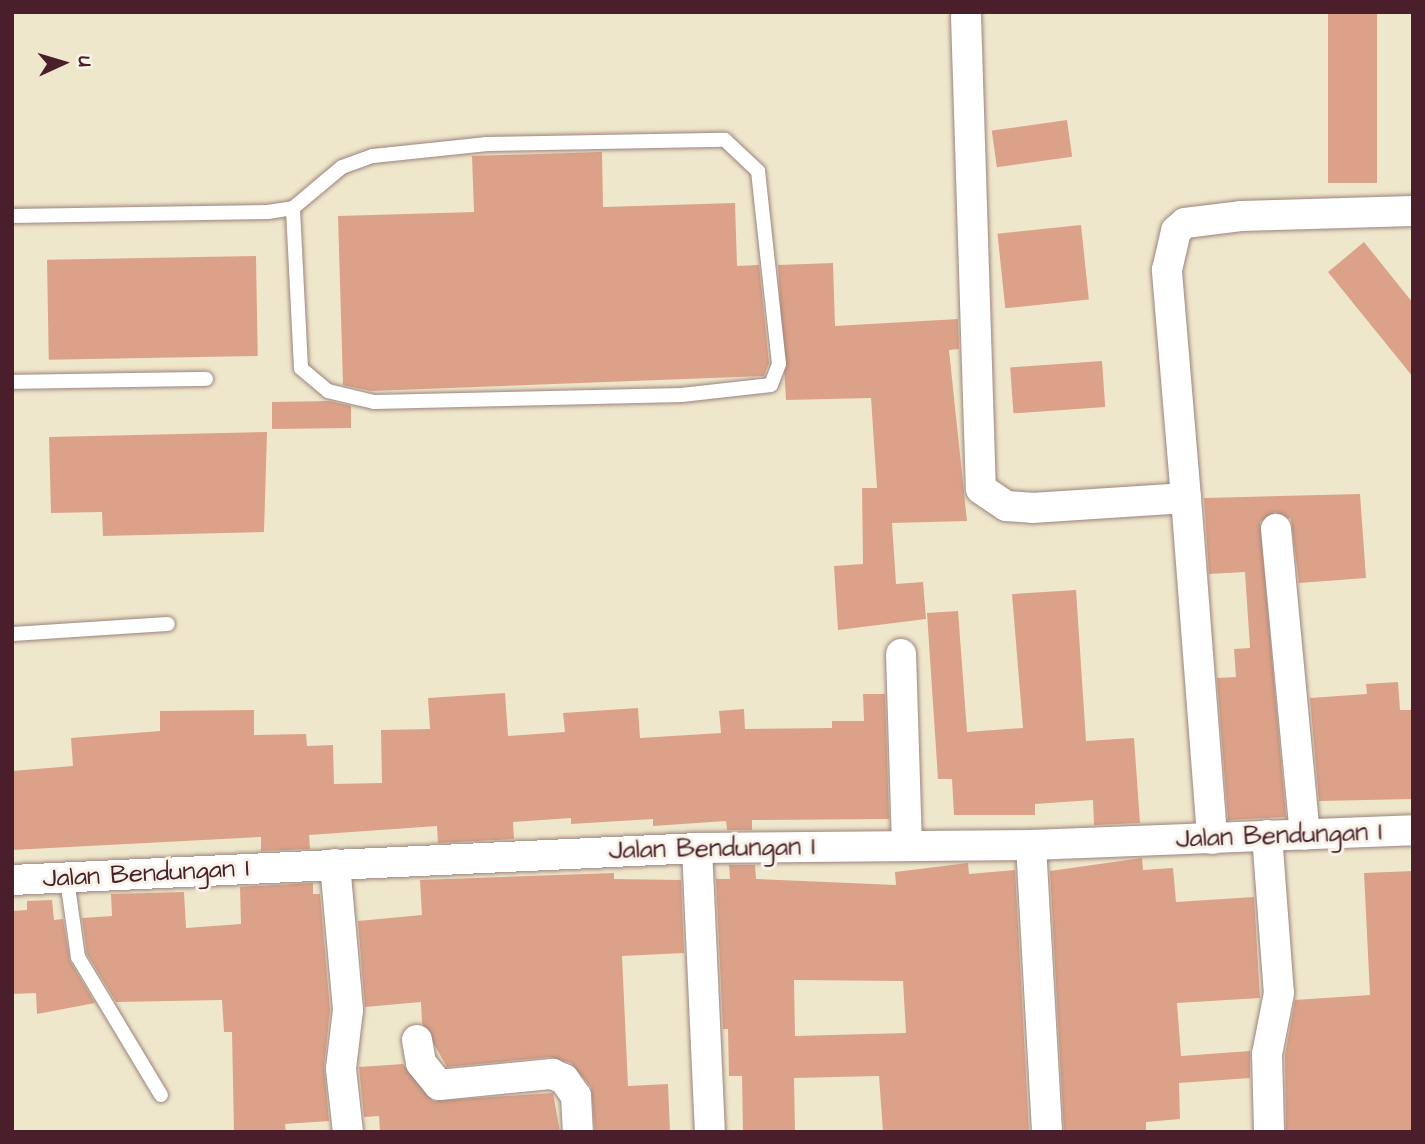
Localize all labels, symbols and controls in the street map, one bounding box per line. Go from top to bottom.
north arrow [28,28,98,98]
text: U [71,55,98,68]
street label: Jalan Bendungan I [1175,817,1383,855]
street label: Jalan Bendungan I [608,832,816,866]
street label: Jalan Bendungan I [42,853,250,895]

